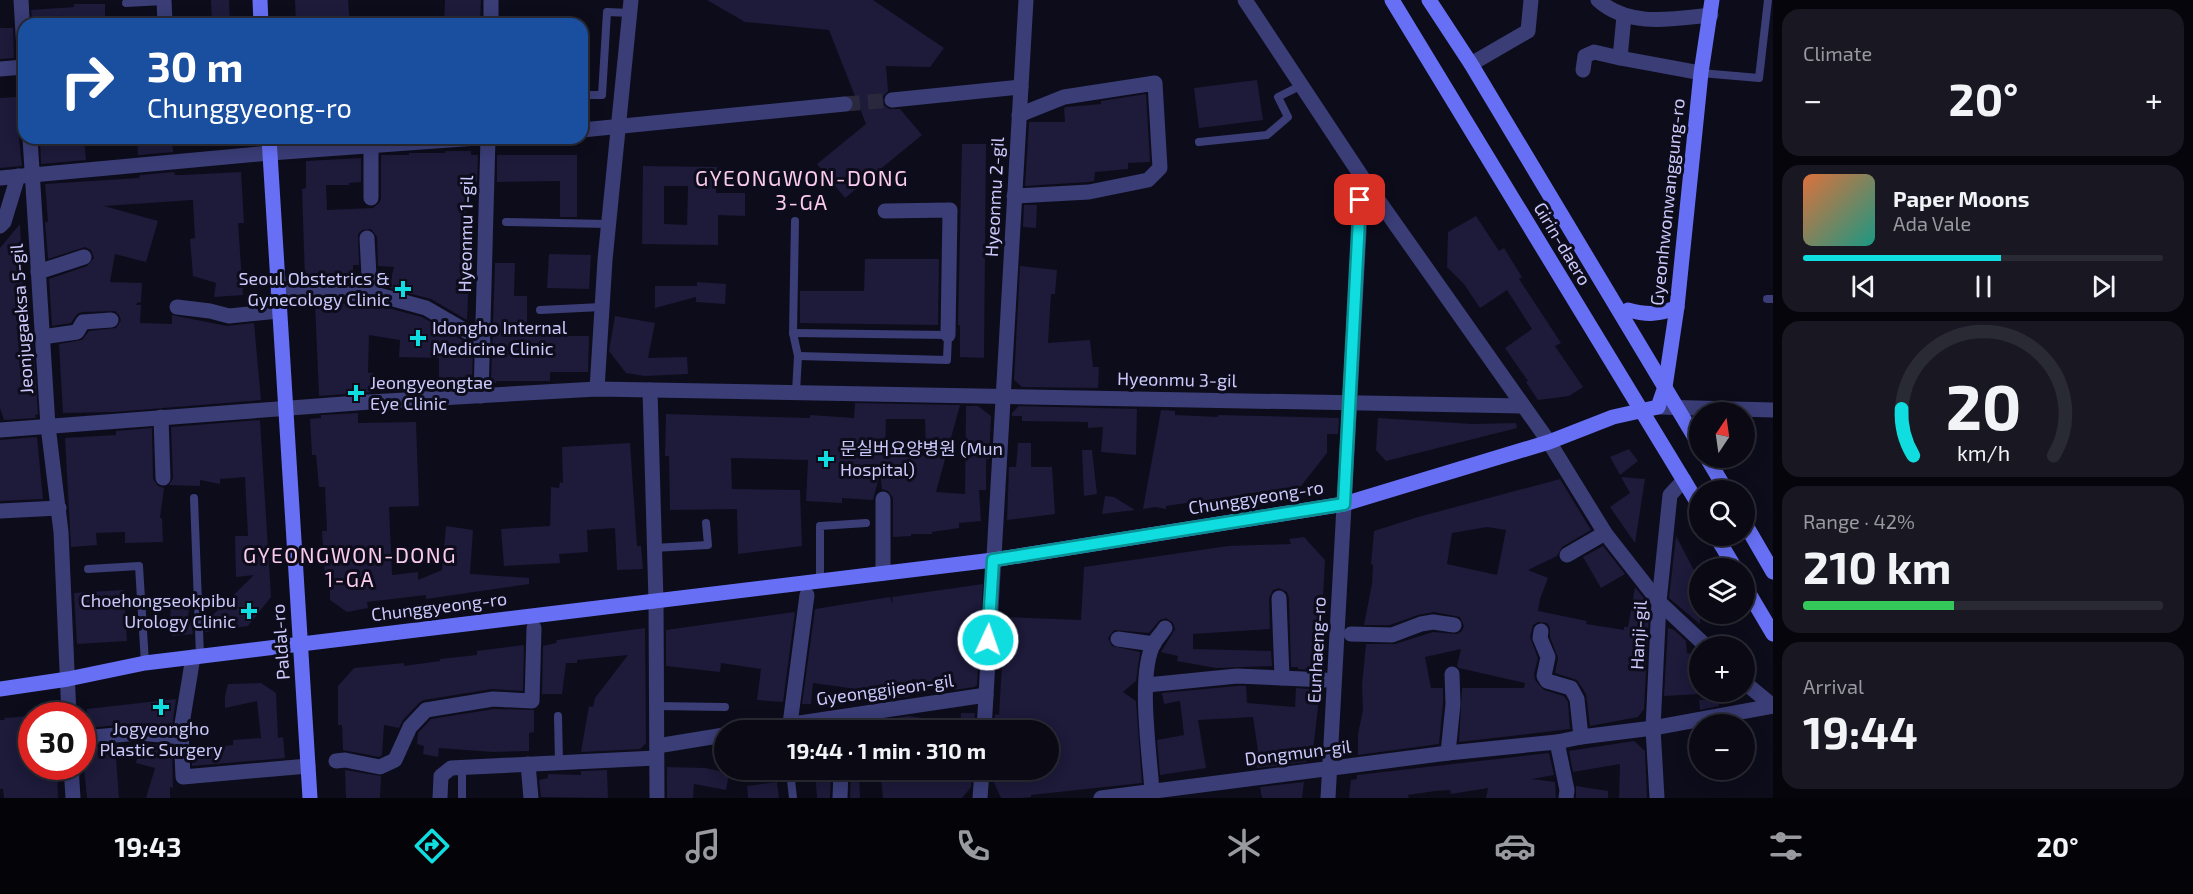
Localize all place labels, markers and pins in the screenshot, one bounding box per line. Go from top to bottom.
pin [1334,174,1385,225]
place label: Seoul Obstetrics & Gynecology Clinic [238,267,390,310]
marker: Seoul Obstetrics & Gynecology Clinic [394,280,412,298]
place label: Idongho Internal Medicine Clinic [432,316,568,359]
marker: Idongho Internal Medicine Clinic [409,329,427,347]
place label: Jeongyeongtae Eye Clinic [370,371,493,414]
marker: Jeongyeongtae Eye Clinic [347,384,365,402]
place label: 문실버요양병원 (Mun Hospital) [840,437,1003,480]
marker: 문실버요양병원 (Mun Hospital) [817,450,835,468]
place label: Choehongseokpibu Urology Clinic [81,589,236,632]
marker: Choehongseokpibu Urology Clinic [240,602,258,620]
marker: Jogyeongho Plastic Surgery [152,698,170,716]
place label: Jogyeongho Plastic Surgery [99,717,223,760]

